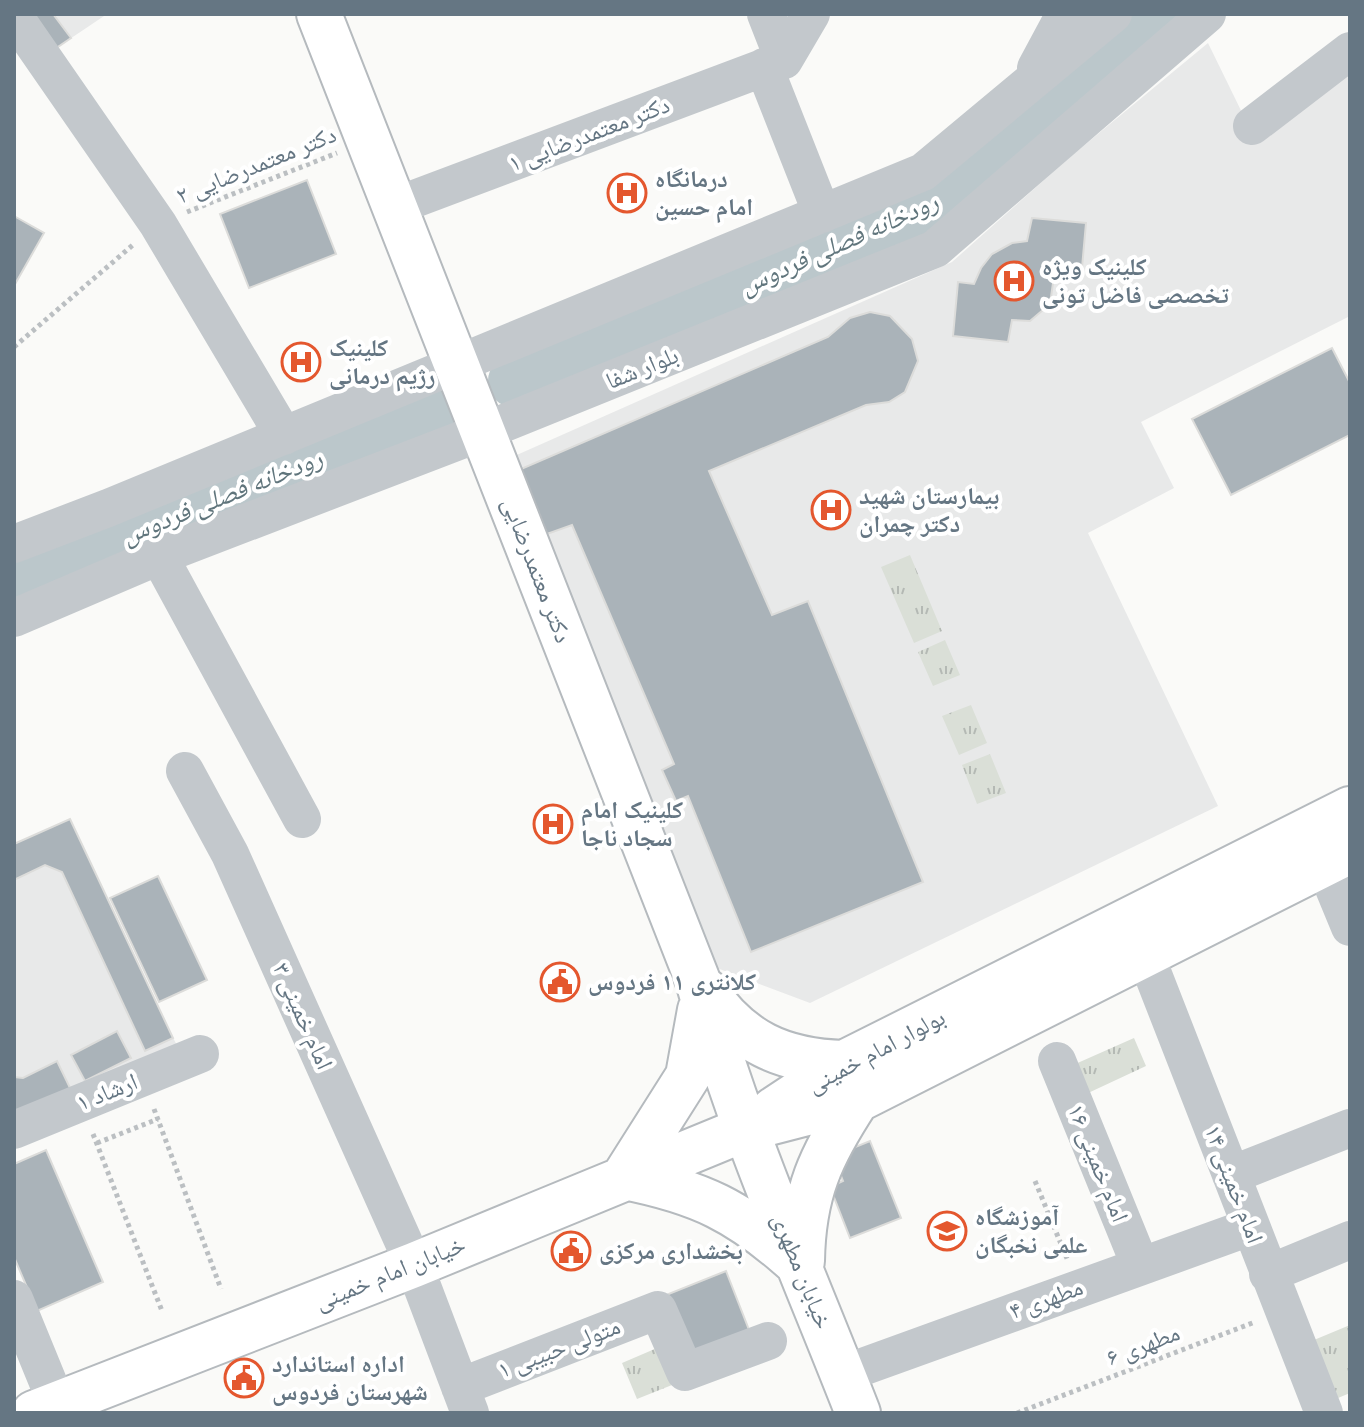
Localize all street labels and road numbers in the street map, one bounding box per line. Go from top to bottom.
street label: دکتر معتمدرضایی ۱ [504,88,674,178]
street label: دکتر معتمدرضایی ۲ [171,117,340,211]
street label: بلوار شفا [601,338,683,396]
street label: دکتر معتمد‌رضایی [495,492,580,647]
street label: امام خمینی ۳ [265,957,342,1075]
street label: بولوار امام خمینی [801,1000,951,1101]
street label: ارشاد ۱ [71,1064,142,1118]
street label: امام خمینی ۱۶ [1060,1099,1137,1227]
street label: امام خمینی ۱۴ [1197,1120,1272,1248]
street label: خیابان مطهری [765,1208,841,1333]
street label: خیابان امام خمینی [310,1227,470,1318]
street label: مطهری ۴ [1004,1270,1087,1326]
street label: متولی حبیبی ۱ [493,1309,625,1385]
street label: مطهری ۶ [1101,1315,1184,1373]

